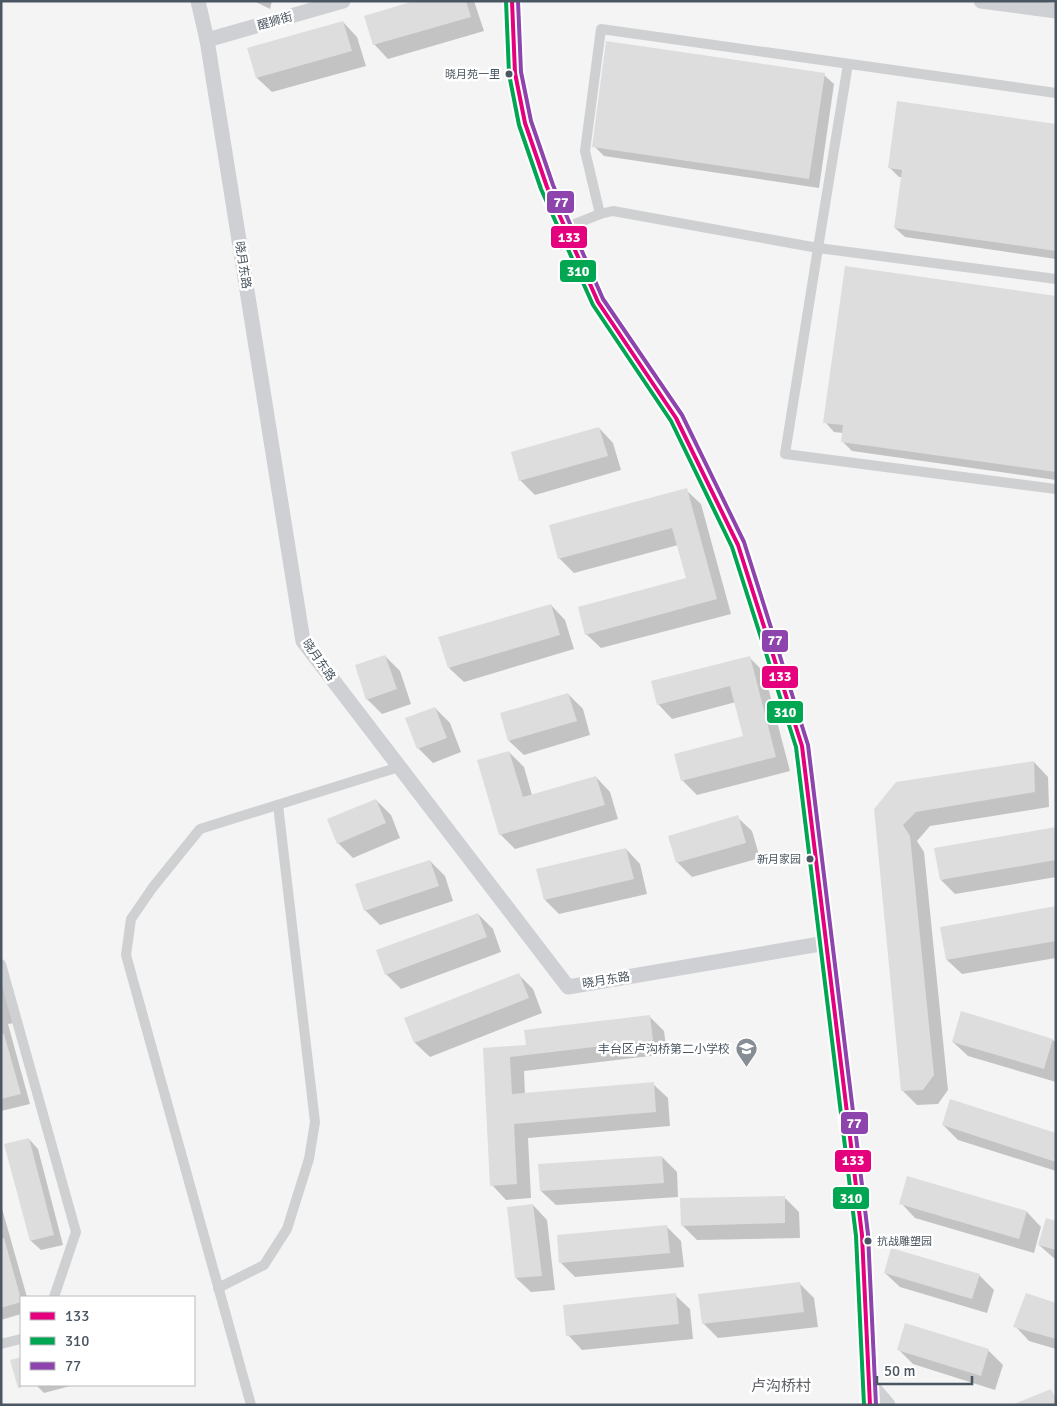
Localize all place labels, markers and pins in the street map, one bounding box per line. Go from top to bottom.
place label: 晓月苑一里 [445,68,500,81]
marker: 晓月苑一里 [504,69,514,79]
place label: 新月家园 [757,853,801,866]
marker: 新月家园 [805,854,815,864]
school or university icon: 丰台区卢沟桥第二小学校 [734,1037,758,1068]
place label: 丰台区卢沟桥第二小学校 [598,1042,730,1057]
place label: 抗战雕塑园 [877,1235,932,1248]
marker: 抗战雕塑园 [863,1236,873,1246]

